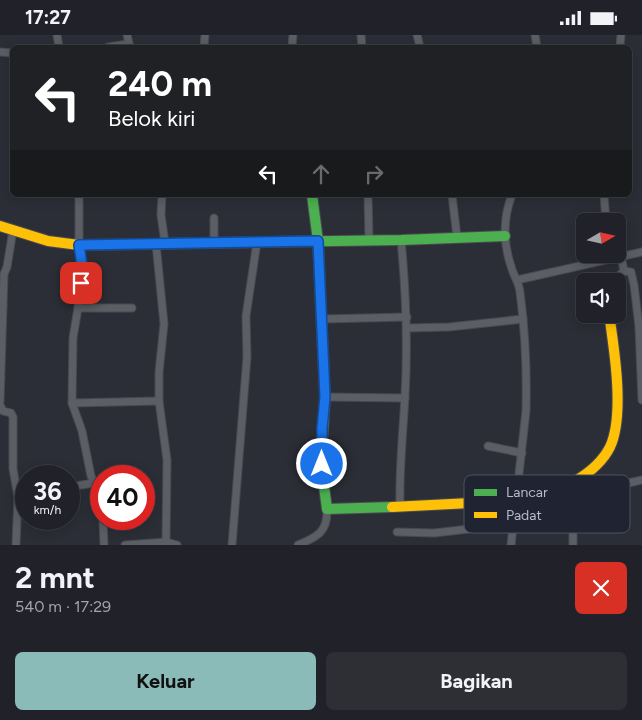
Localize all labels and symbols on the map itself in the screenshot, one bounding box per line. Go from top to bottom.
north arrow [576,213,626,263]
pin [60,262,102,304]
position arrow [295,437,347,489]
speed limit sign: 40 [90,465,155,530]
legend [464,475,630,533]
text: Lancar [506,484,548,501]
text: Padat [506,507,542,524]

